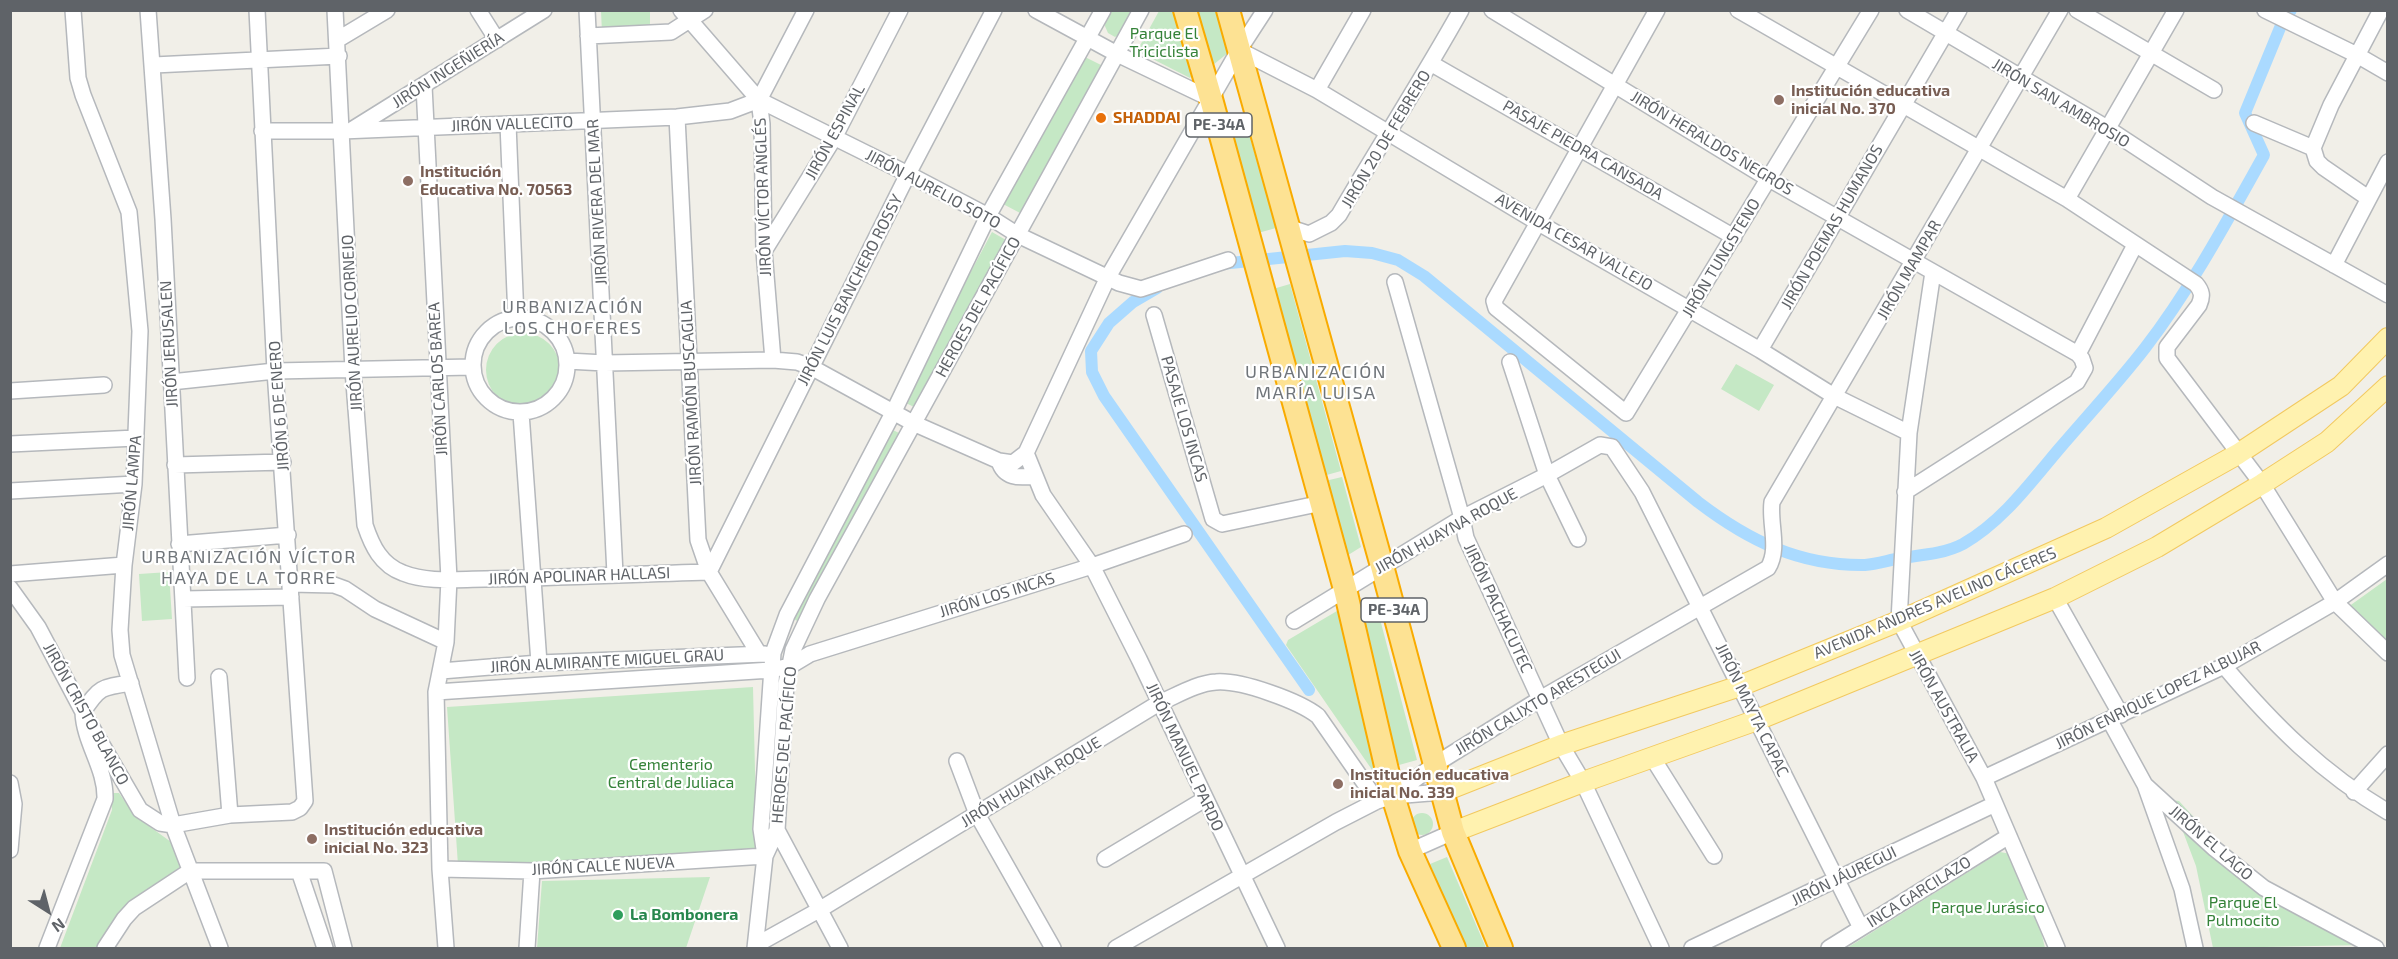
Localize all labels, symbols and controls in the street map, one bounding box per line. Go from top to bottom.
park label: Parque El Triciclista [1129,24,1199,62]
street label: JIRÓN INGEÑIERÍA [389,28,507,112]
street label: JIRÓN SAN AMBROSIO [1989,54,2133,152]
street label: JIRÓN 20 DE FEBRERO [1337,67,1435,211]
street label: JIRÓN ESPINAL [801,81,869,183]
place label: Institución educativa inicial No. 370 [1791,81,1950,119]
street label: JIRÓN HERALDOS NEGROS [1627,87,1797,199]
marker: Institución educativa inicial No. 370 [1772,93,1786,107]
street label: PASAJE PIEDRA CANSADA [1499,96,1667,204]
place label: SHADDAI [1113,108,1181,128]
marker: SHADDAI [1094,111,1108,125]
street label: JIRÓN VALLECITO [450,112,574,136]
road number: PE-34A [1186,113,1252,137]
street label: JIRÓN VÍCTOR ANGLÉS [751,117,775,277]
street label: JIRÓN RIVERA DEL MAR [583,118,611,286]
street label: JIRÓN POEMAS HUMANOS [1777,141,1887,313]
street label: JIRÓN AURELIO SOTO [862,145,1004,233]
place label: Institución Educativa No. 70563 [420,162,572,200]
marker: Institución Educativa No. 70563 [401,174,415,188]
street label: AVENIDA CESAR VALLEJO [1492,189,1656,295]
street label: JIRÓN LUIS BANCHERO ROSSY [793,191,907,389]
street label: JIRÓN TUNGSTENO [1678,195,1764,321]
street label: JIRÓN MAMPAR [1873,217,1945,323]
street label: HEROES DEL PACÍFICO [931,233,1025,381]
street label: JIRÓN AURELIO CORNEJO [338,234,366,412]
street label: JIRÓN JERUSALEN [156,280,182,408]
district label: URBANIZACIÓN LOS CHOFERES [502,296,644,338]
street label: JIRÓN RAMÓN BUSCAGLIA [677,300,705,486]
street label: JIRÓN CARLOS BAREA [424,302,452,456]
street label: JIRÓN 6 DE ENERO [265,340,293,472]
street label: PASAJE LOS INCAS [1157,354,1211,484]
district label: URBANIZACIÓN MARÍA LUISA [1245,361,1387,404]
street label: JIRÓN LAMPA [118,434,146,532]
street label: JIRÓN HUAYNA ROQUE [1371,484,1521,578]
street label: JIRÓN PACHACUTEC [1460,540,1536,676]
street label: AVENIDA ANDRES AVELINO CÁCERES [1811,543,2059,663]
district label: URBANIZACIÓN VÍCTOR HAYA DE LA TORRE [141,546,357,588]
street label: JIRÓN APOLINAR HALLASI [487,563,671,589]
street label: JIRÓN LOS INCAS [937,568,1057,622]
road number: PE-34A [1361,598,1427,622]
street label: JIRÓN ENRIQUE LOPEZ ALBUJAR [2052,637,2264,753]
street label: JIRÓN CRISTO BLANCO [39,640,133,788]
street label: JIRÓN MAYTA CAPAC [1711,640,1793,780]
street label: JIRÓN ALMIRANTE MIGUEL GRAU [489,645,725,677]
street label: JIRÓN CALIXTO ARESTEGUI [1451,645,1625,759]
street label: JIRÓN AUSTRALIA [1905,646,1983,766]
street label: HEROES DEL PACÍFICO [768,666,800,824]
street label: JIRÓN MANUEL PARDO [1142,680,1228,834]
street label: JIRÓN HUAYNA ROQUE [957,733,1105,831]
park label: Cementerio Central de Juliaca [608,755,734,793]
place label: Institución educativa inicial No. 339 [1350,765,1509,803]
marker: Institución educativa inicial No. 339 [1331,777,1345,791]
street label: JIRÓN EL LAGO [2165,801,2257,885]
place label: Institución educativa inicial No. 323 [324,820,483,858]
marker: Institución educativa inicial No. 323 [305,832,319,846]
street label: JIRÓN JÁUREGUI [1788,842,1900,910]
street label: INCA GARCILAZO [1863,852,1975,932]
street label: JIRÓN CALLE NUEVA [531,853,675,879]
north arrow [18,881,78,941]
park label: Parque El Pulmocito [2206,893,2280,931]
park label: Parque Jurásico [1931,898,2045,918]
place label: La Bombonera [630,905,738,925]
marker: La Bombonera [611,908,625,922]
text: N [49,915,69,937]

